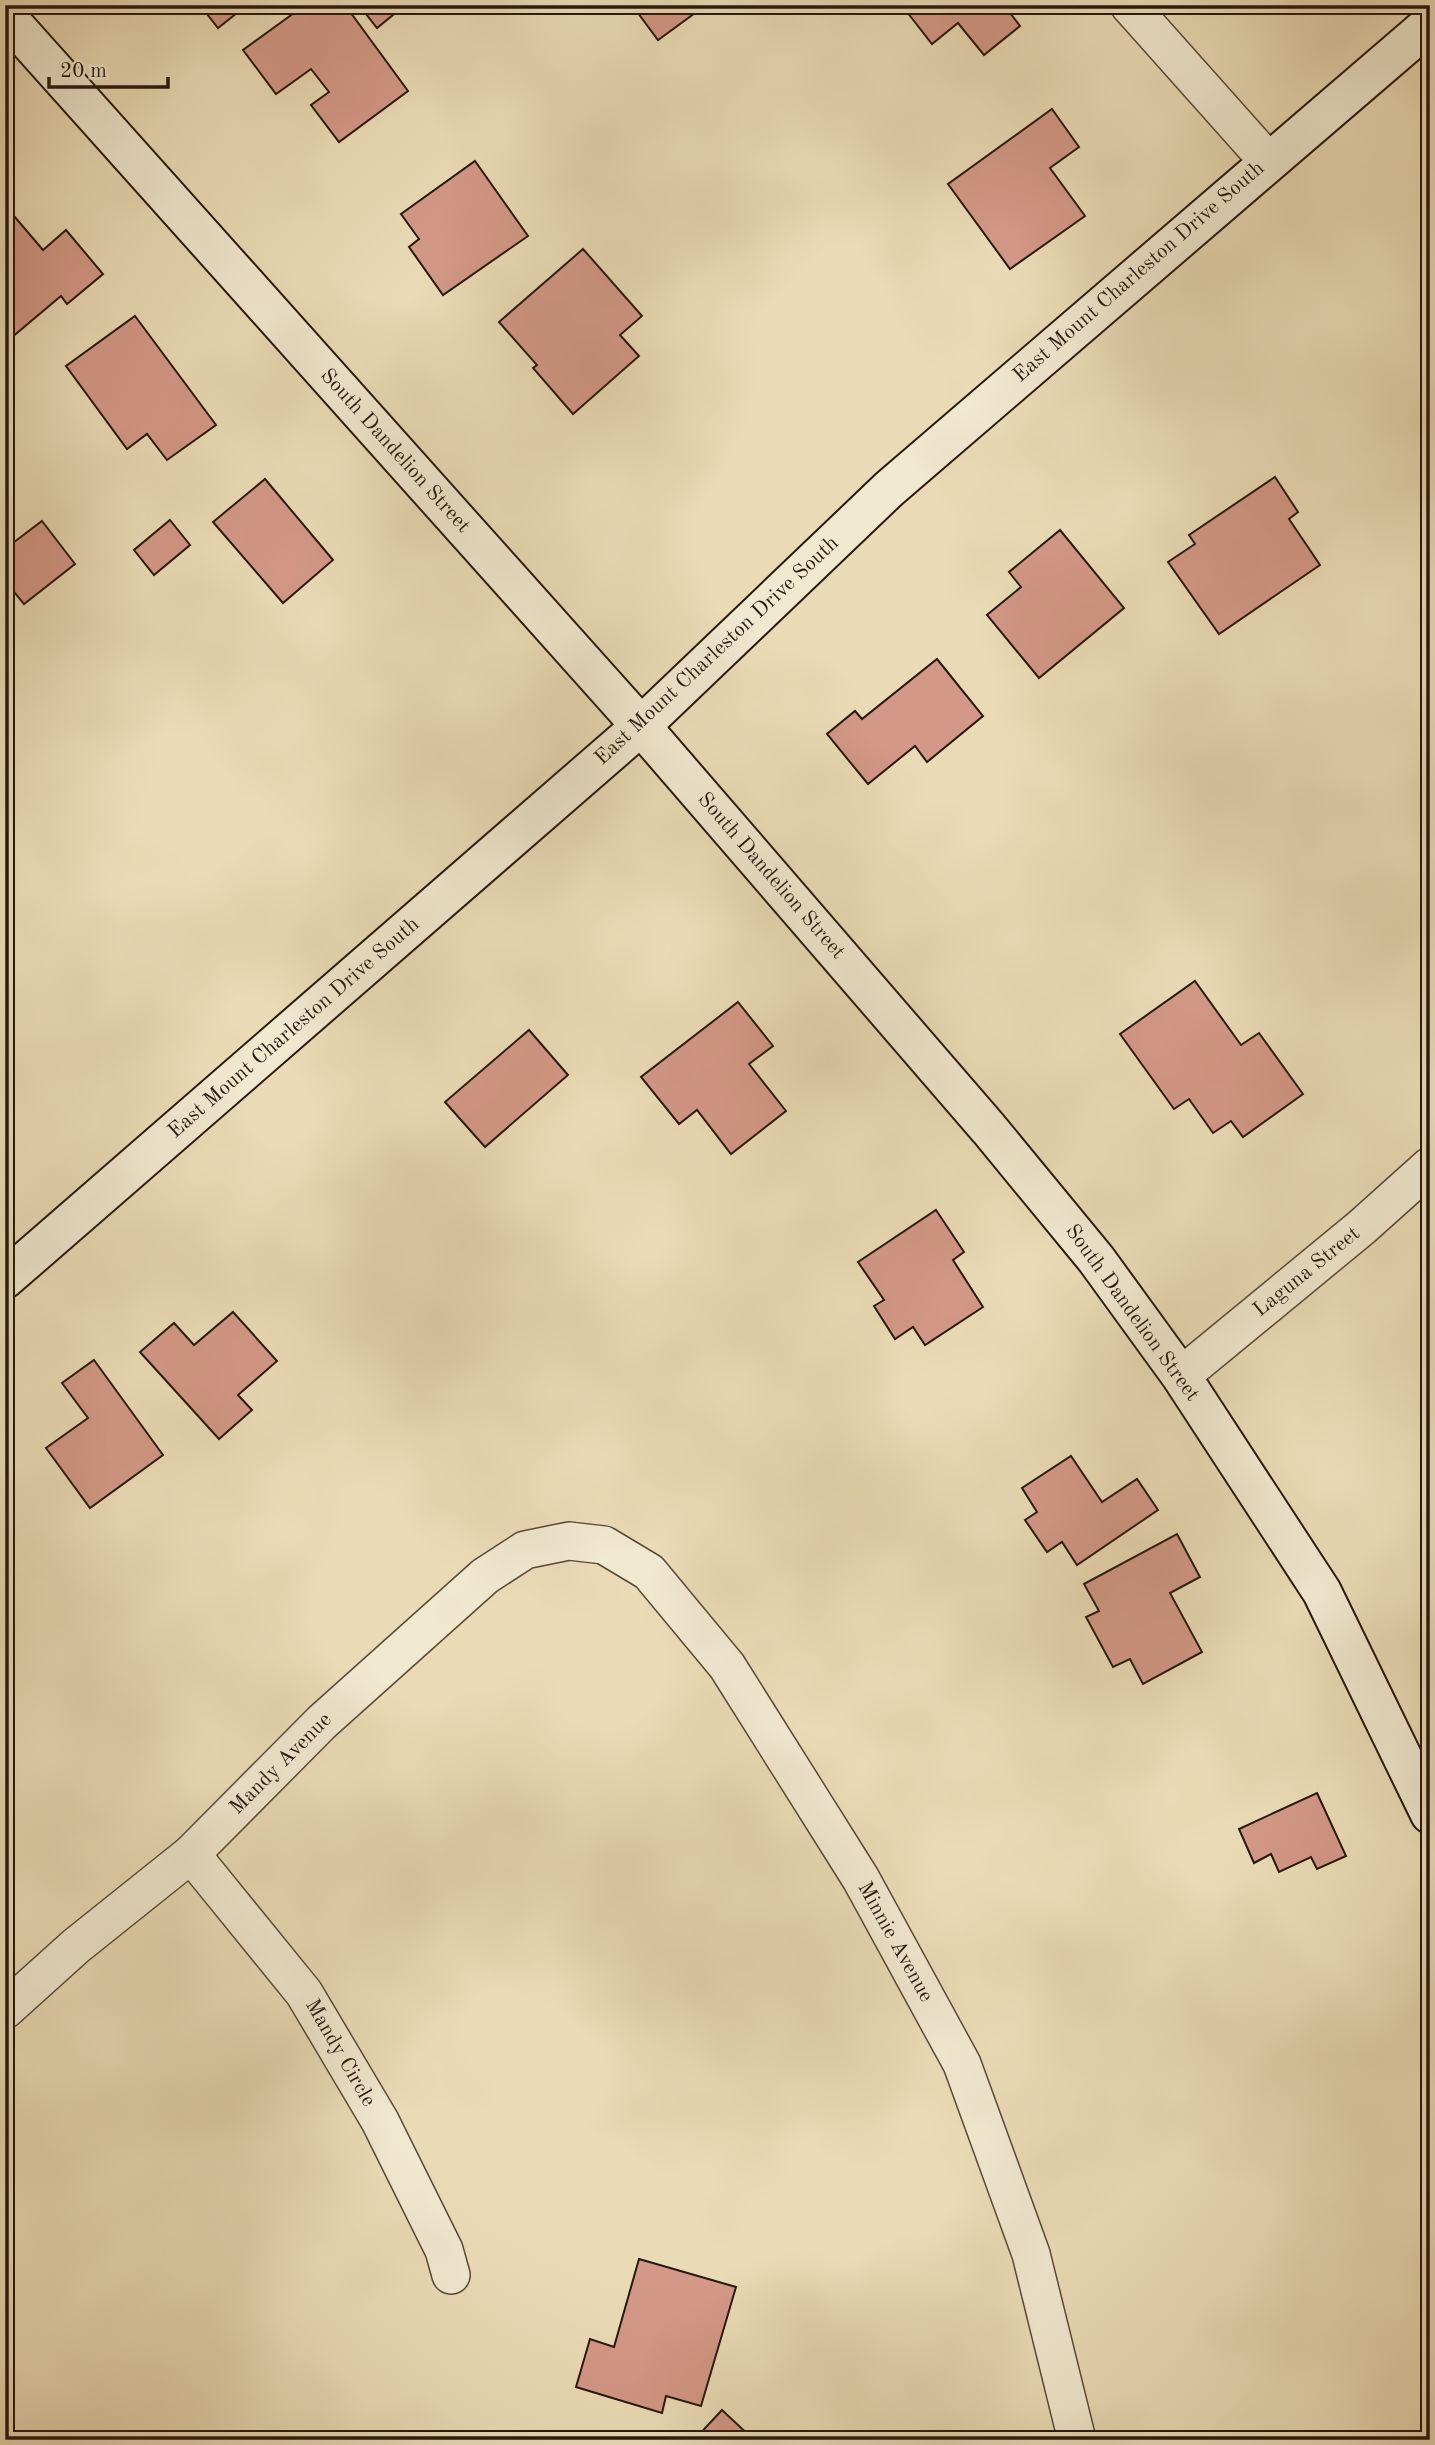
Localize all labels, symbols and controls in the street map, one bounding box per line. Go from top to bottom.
scale bar [49,46,168,90]
text: 20 m [60,61,107,82]
street label: East Mount Charleston Drive South [1010,158,1268,386]
street label: South Dandelion Street [316,365,474,537]
street label: East Mount Charleston Drive South [591,533,843,769]
street label: South Dandelion Street [693,789,849,963]
street label: East Mount Charleston Drive South [165,914,423,1142]
street label: South Dandelion Street [1061,1221,1203,1405]
street label: Laguna Street [1250,1223,1364,1321]
street label: Mandy Avenue [226,1709,336,1819]
street label: Minnie Avenue [853,1878,937,2006]
street label: Mandy Circle [301,1996,379,2110]

